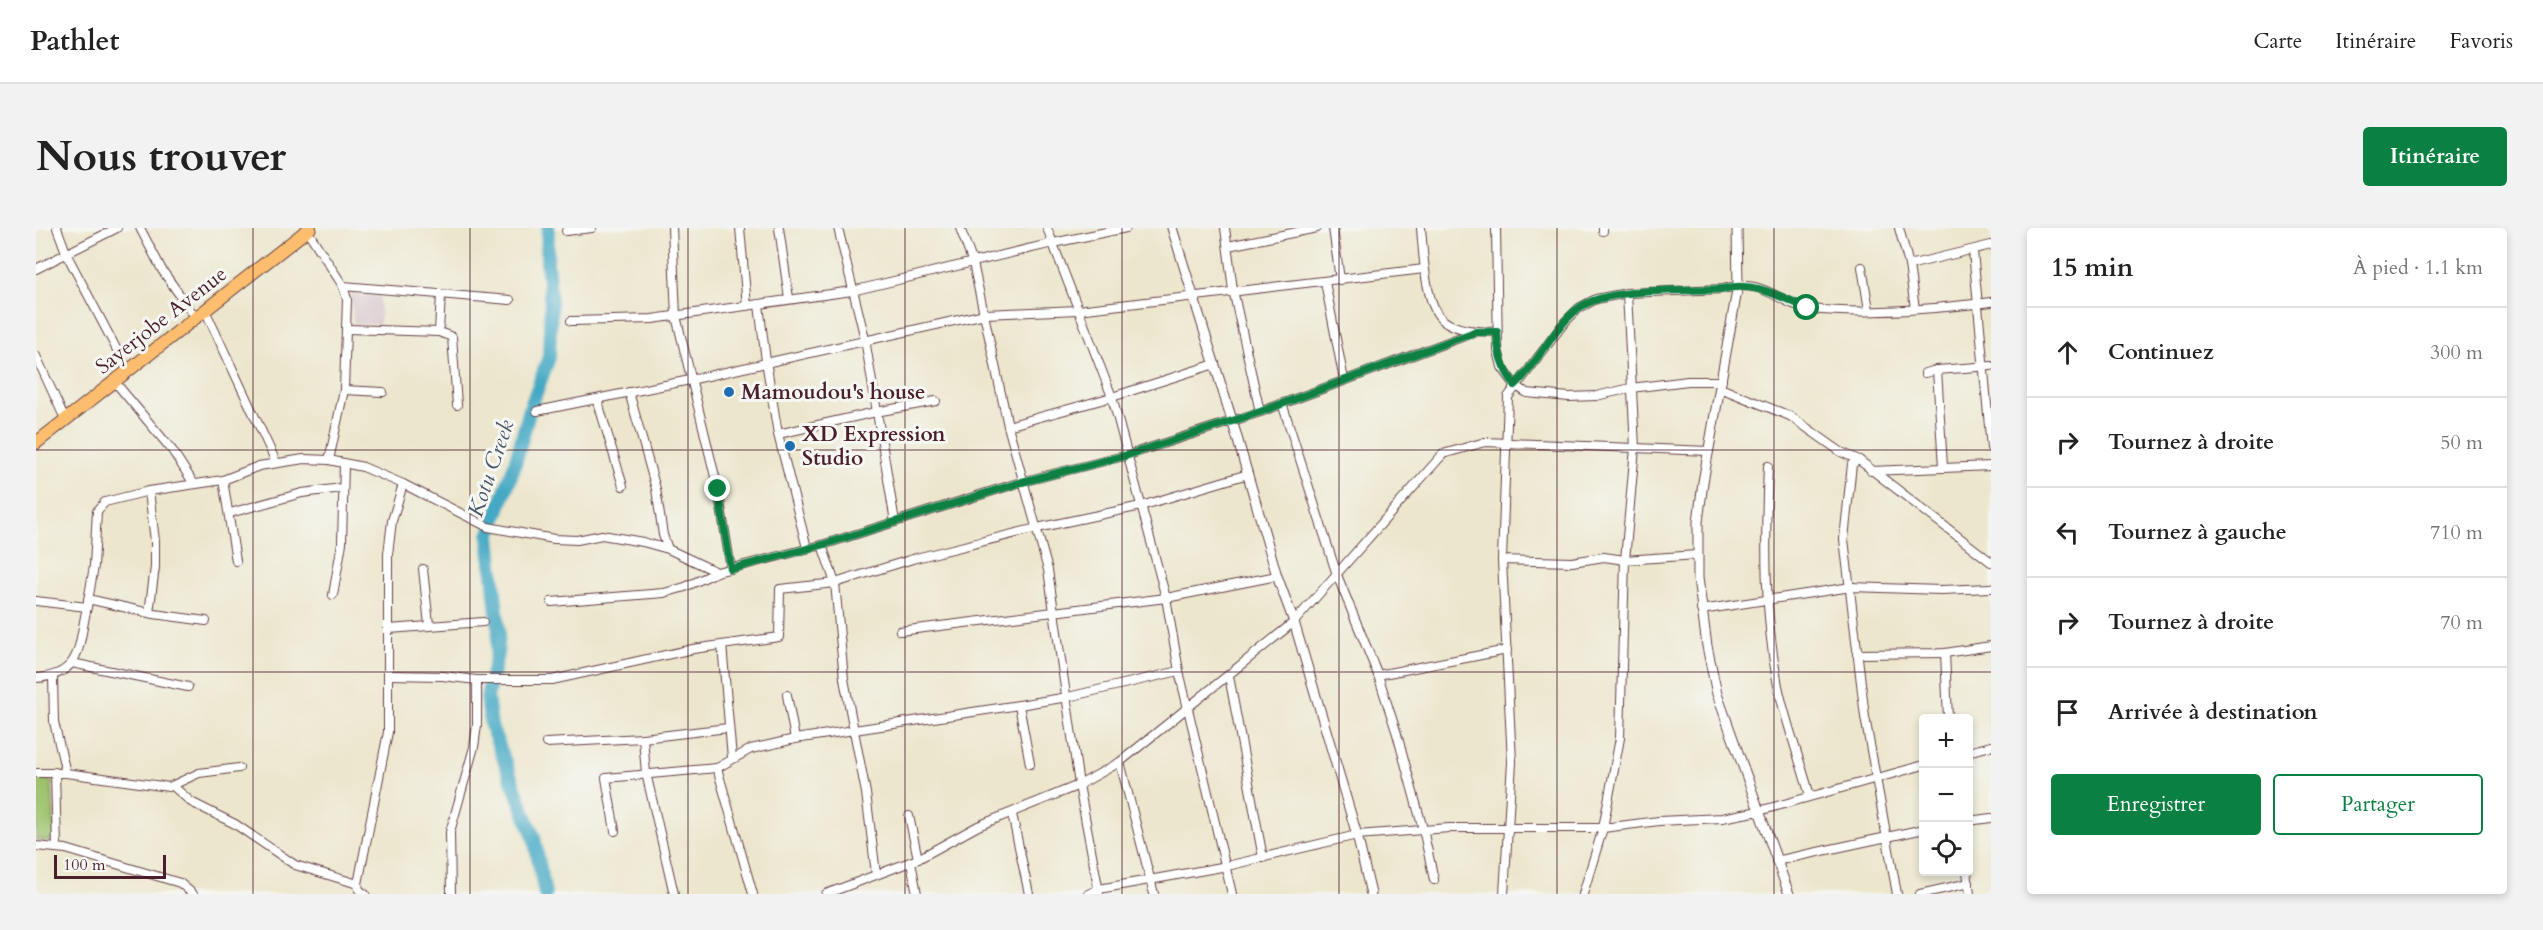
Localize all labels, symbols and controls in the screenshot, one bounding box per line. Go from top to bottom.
text: Pathlet [30,22,119,60]
text: Carte [2253,27,2302,56]
text: Itinéraire [2335,27,2416,56]
text: Favoris [2449,27,2513,56]
button: Itinéraire [2363,127,2507,186]
text: Nous trouver [36,128,286,185]
text: 15 min [2051,250,2134,285]
text: À pied · 1.1 km [2353,254,2483,281]
street label: Sayerjobe Avenue [89,260,233,381]
route start [1793,294,1819,320]
icon: ahead [2051,336,2084,369]
text: Continuez [2108,337,2214,367]
text: 300 m [2430,339,2483,366]
place label: Mamoudou's house [741,378,926,407]
marker: Mamoudou's house [722,385,736,399]
water label: Kotu Creek [460,416,522,521]
place label: XD Expression Studio [802,420,946,473]
icon: right [2051,426,2084,459]
text: Tournez à droite [2108,427,2274,457]
text: 50 m [2440,429,2483,456]
marker: XD Expression Studio [783,439,797,453]
route end [704,475,730,501]
icon: left [2051,516,2084,549]
text: Tournez à gauche [2108,517,2287,547]
text: 710 m [2430,519,2483,546]
icon: right [2051,606,2084,639]
text: Tournez à droite [2108,607,2274,637]
text: 70 m [2440,609,2483,636]
icon: arrive [2051,696,2084,729]
text: Arrivée à destination [2108,697,2318,727]
map controls [1919,714,1973,876]
button: + [1919,714,1973,768]
button: − [1919,768,1973,822]
button: Enregistrer [2051,774,2261,835]
button: Partager [2273,774,2483,835]
button: locate [1919,822,1973,876]
scale bar [54,852,166,880]
text: 100 m [63,854,105,876]

